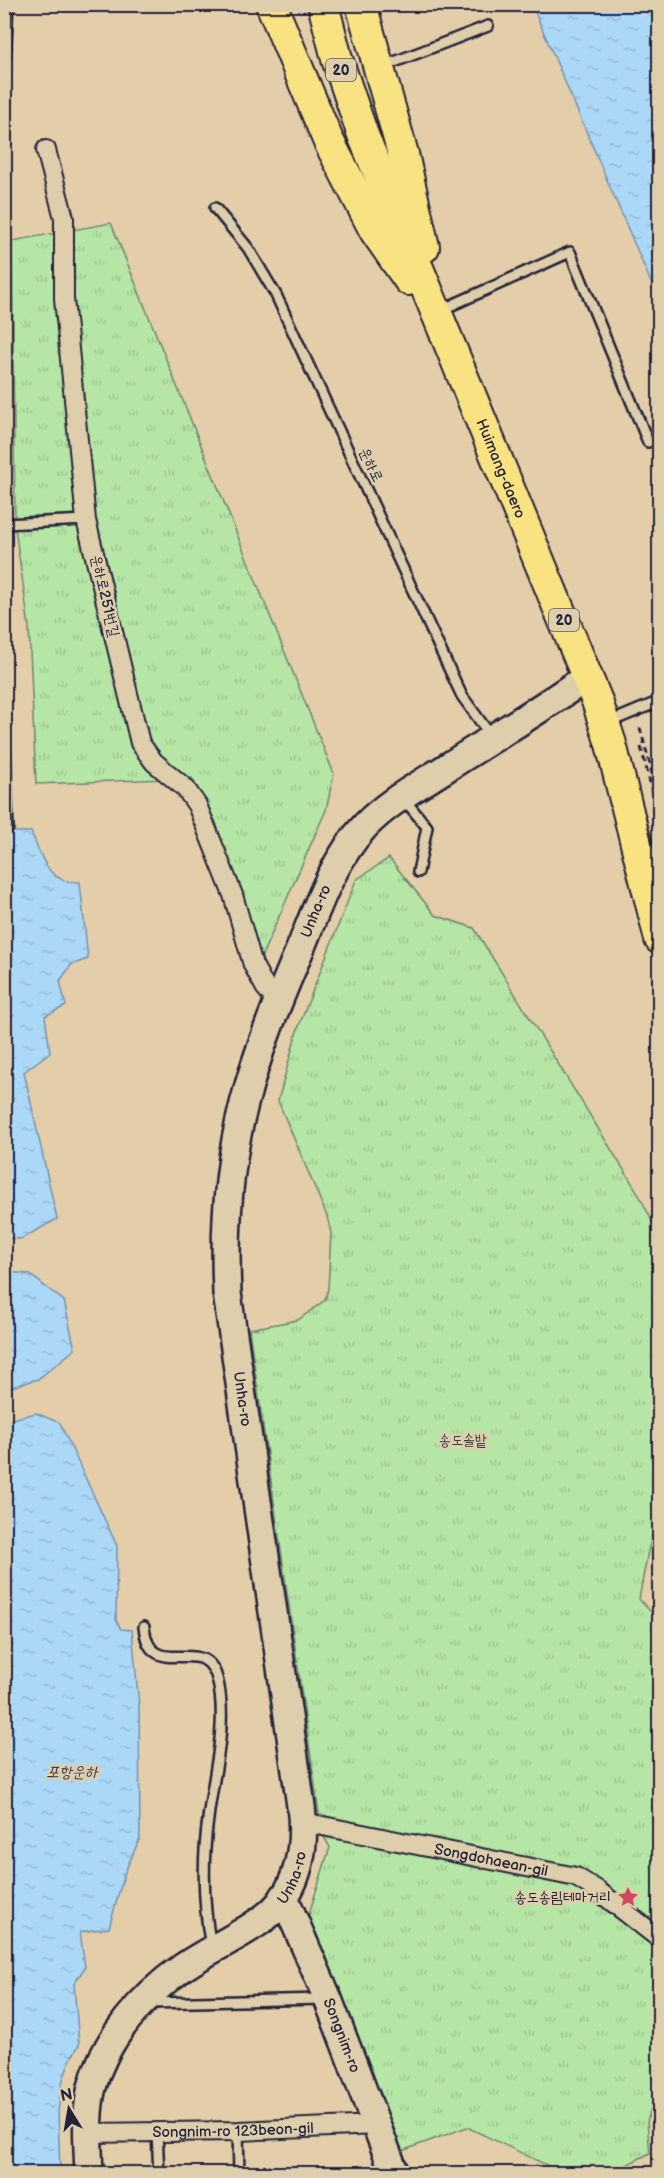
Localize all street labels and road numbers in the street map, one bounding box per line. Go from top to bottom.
road number: 20 [326,59,356,81]
street label: Huimang-daero [472,416,530,521]
street label: 운하로 [355,445,387,485]
street label: 운하로251번길 [86,553,124,639]
road number: 20 [549,609,579,631]
street label: Unha-ro [296,882,335,940]
street label: Unha-ro [229,1370,255,1428]
street label: Songdohaean-gil [433,1839,550,1881]
street label: Unha-ro [273,1850,310,1908]
street label: Songnim-ro [319,1995,365,2075]
street label: Songnim-ro 123beon-gil [152,2118,314,2142]

